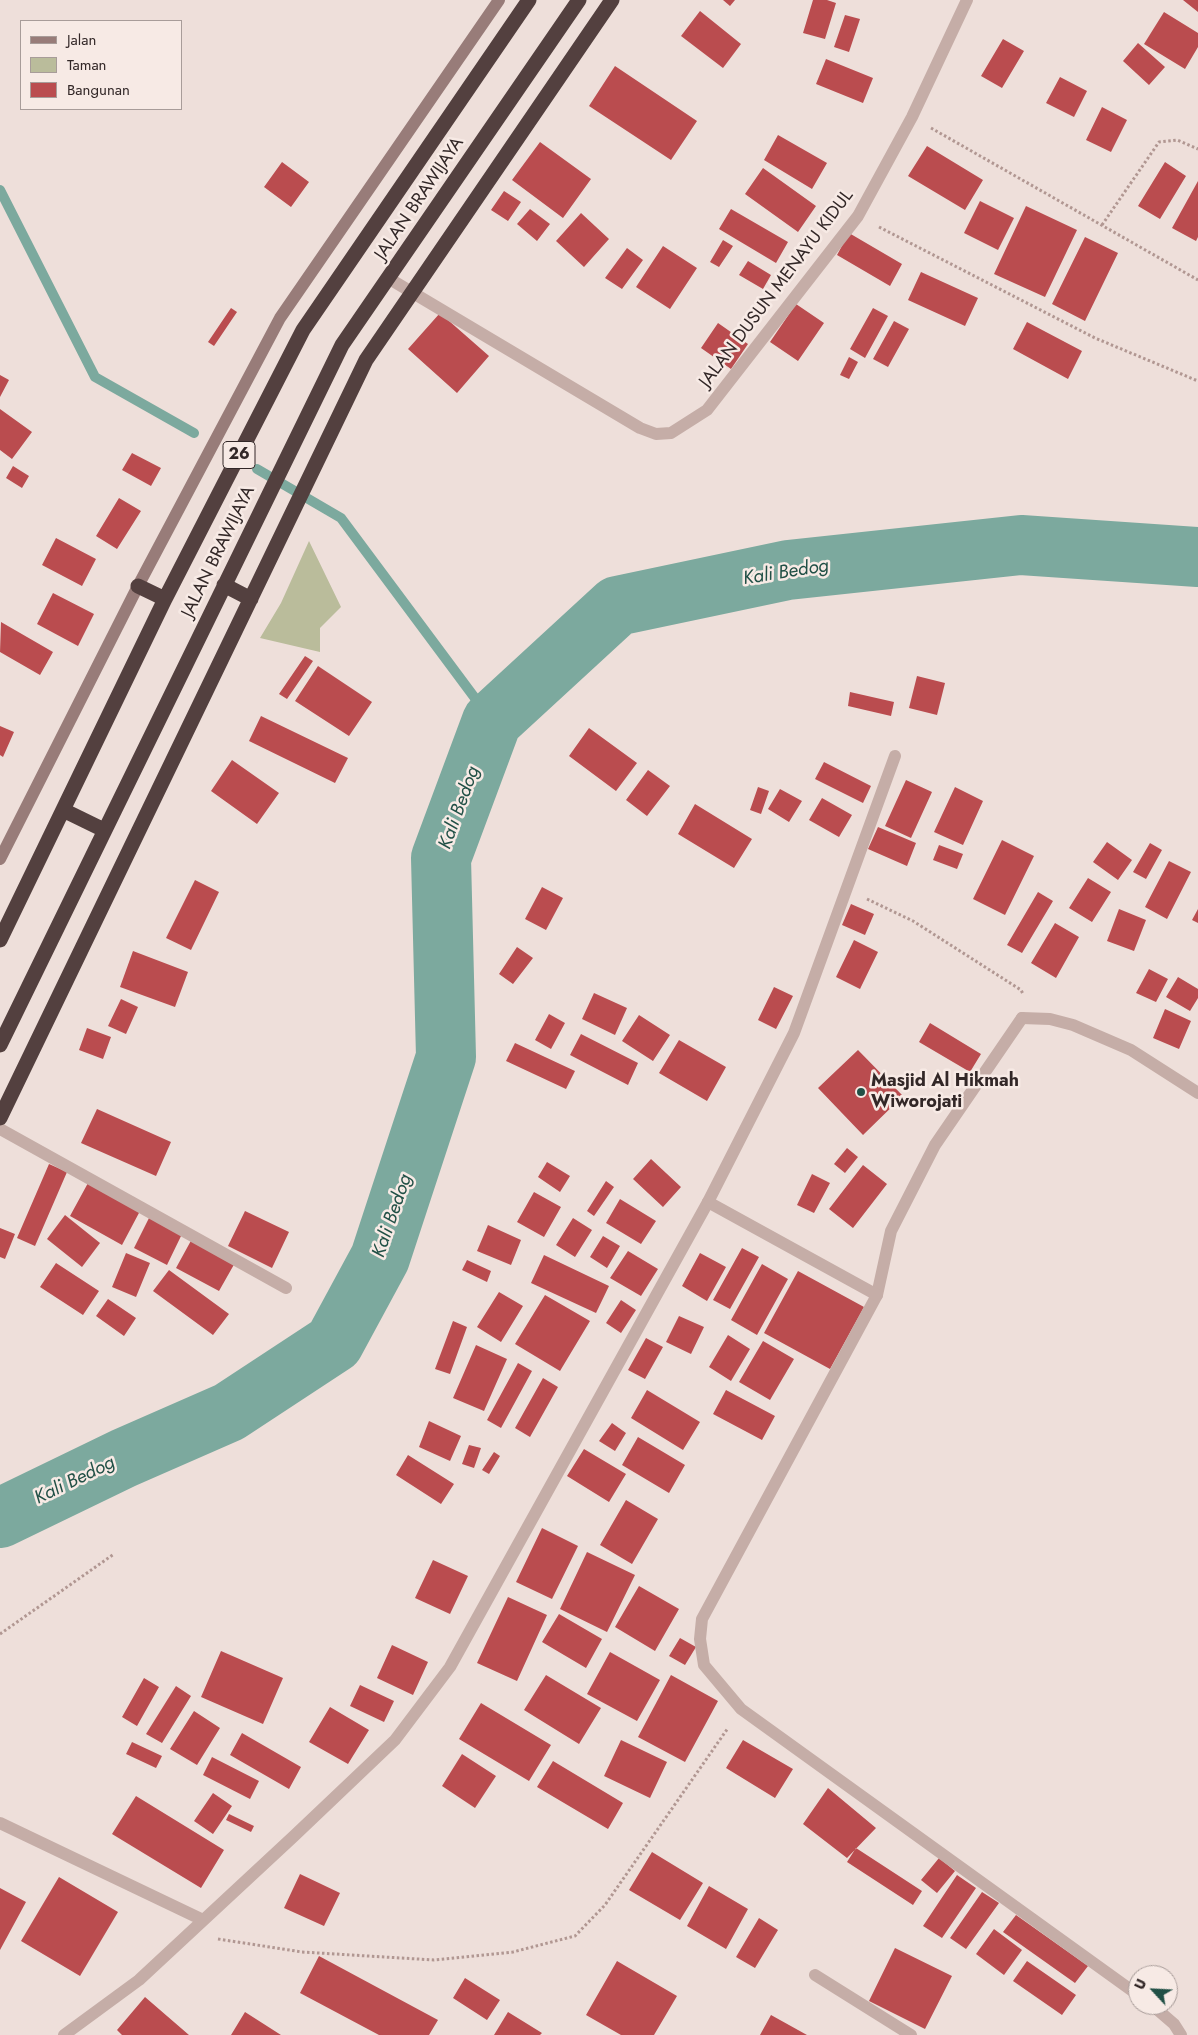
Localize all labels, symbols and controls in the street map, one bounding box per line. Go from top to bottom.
legend [20,20,182,110]
text: Jalan [67,29,96,51]
text: Taman [67,54,106,76]
text: Bangunan [67,79,130,101]
street label: JALAN BRAWIJAYA [371,133,469,265]
street label: JALAN DUSUN MENAYU KIDUL [696,186,858,392]
road number: 26 [223,442,255,468]
street label: JALAN BRAWIJAYA [178,483,260,621]
water label: Kali Bedog [741,555,831,591]
water label: Kali Bedog [434,763,486,853]
place label: Masjid Al Hikmah Wiworojati [871,1071,1019,1114]
marker: Masjid Al Hikmah Wiworojati [855,1086,867,1098]
water label: Kali Bedog [368,1171,418,1261]
water label: Kali Bedog [31,1452,119,1510]
north arrow [1128,1965,1178,2015]
text: U [1129,1975,1151,1993]

